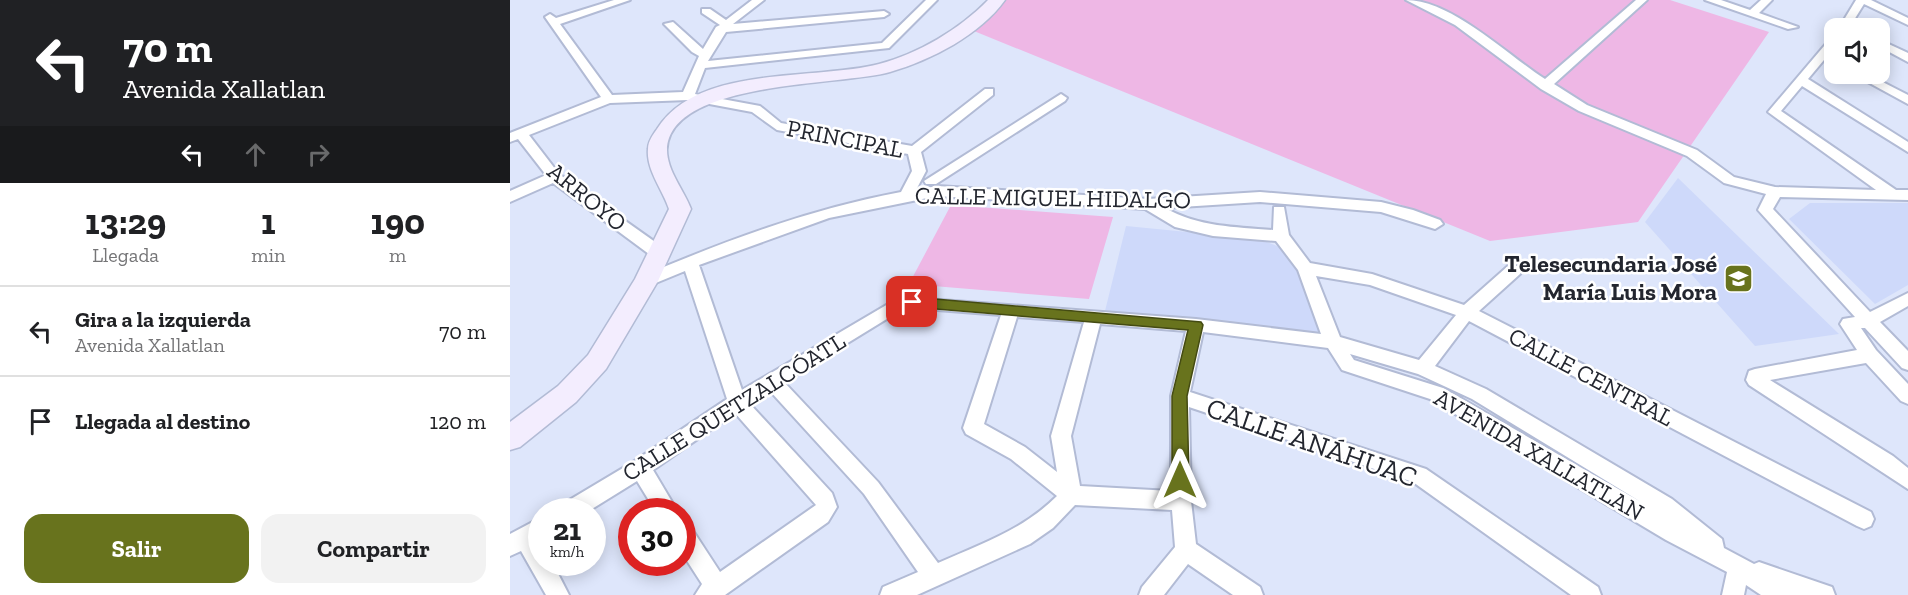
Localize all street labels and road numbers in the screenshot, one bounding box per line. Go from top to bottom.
street label: PRINCIPAL [784,113,906,164]
street label: ARROYO [542,156,633,237]
street label: CALLE MIGUEL HIDALGO [915,181,1191,214]
street label: CALLE CENTRAL [1504,321,1679,432]
street label: CALLE QUETZALCÓATL [617,326,851,487]
street label: AVENIDA XALLATLAN [1429,383,1649,526]
street label: CALLE ANÁHUAC [1202,391,1422,494]

